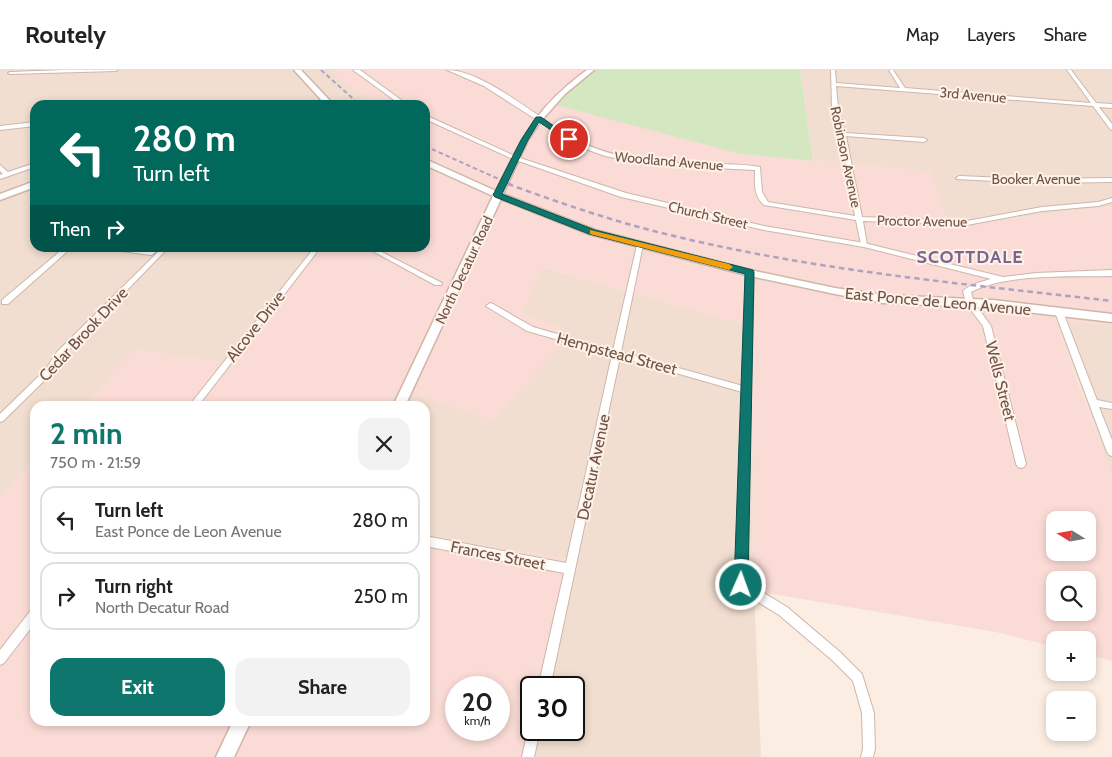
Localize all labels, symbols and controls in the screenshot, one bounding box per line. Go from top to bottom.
text: Routely [25,20,106,49]
text: Map [906,24,939,46]
text: Layers [967,24,1016,46]
text: Share [1044,24,1087,46]
street label: 3rd Avenue [939,83,1007,107]
street label: Robinson Avenue [826,105,866,209]
text: 280 m [133,117,236,160]
pin [548,118,590,160]
icon: left [50,120,115,185]
icon: arrive [555,125,583,153]
street label: Woodland Avenue [614,147,724,175]
text: Turn left [133,160,210,187]
street label: Booker Avenue [992,170,1080,188]
street label: Church Street [667,197,750,233]
street label: Proctor Avenue [877,211,967,231]
street label: North Decatur Road [431,213,497,327]
icon: right [101,215,129,243]
text: Then [50,218,91,241]
district label: SCOTTDALE [917,246,1023,268]
street label: Cedar Brook Drive [35,283,132,385]
street label: East Ponce de Leon Avenue [844,284,1032,319]
street label: Alcove Drive [222,287,289,366]
street label: Hempstead Street [555,328,680,379]
street label: Wells Street [981,339,1020,424]
street label: Decatur Avenue [573,412,614,522]
text: 2 min [50,415,122,452]
button: close [358,418,410,470]
text: 750 m · 21:59 [50,453,141,472]
text: Turn left [95,499,163,522]
icon: left [52,506,80,534]
text: 280 m [352,509,408,532]
north arrow [1046,511,1096,561]
map controls [1046,511,1096,741]
text: East Ponce de Leon Avenue [95,522,282,541]
street label: Frances Street [449,537,547,574]
position arrow [714,558,766,610]
button: search [1046,571,1096,621]
text: Turn right [95,575,173,598]
icon: right [52,582,80,610]
text: 250 m [354,585,408,608]
text: North Decatur Road [95,598,229,617]
button: + [1046,631,1096,681]
button: Exit [50,658,225,716]
button: Share [235,658,410,716]
speed limit sign: 30 [520,676,585,741]
text: 20 [462,687,493,717]
button: − [1046,691,1096,741]
text: km/h [464,713,491,728]

